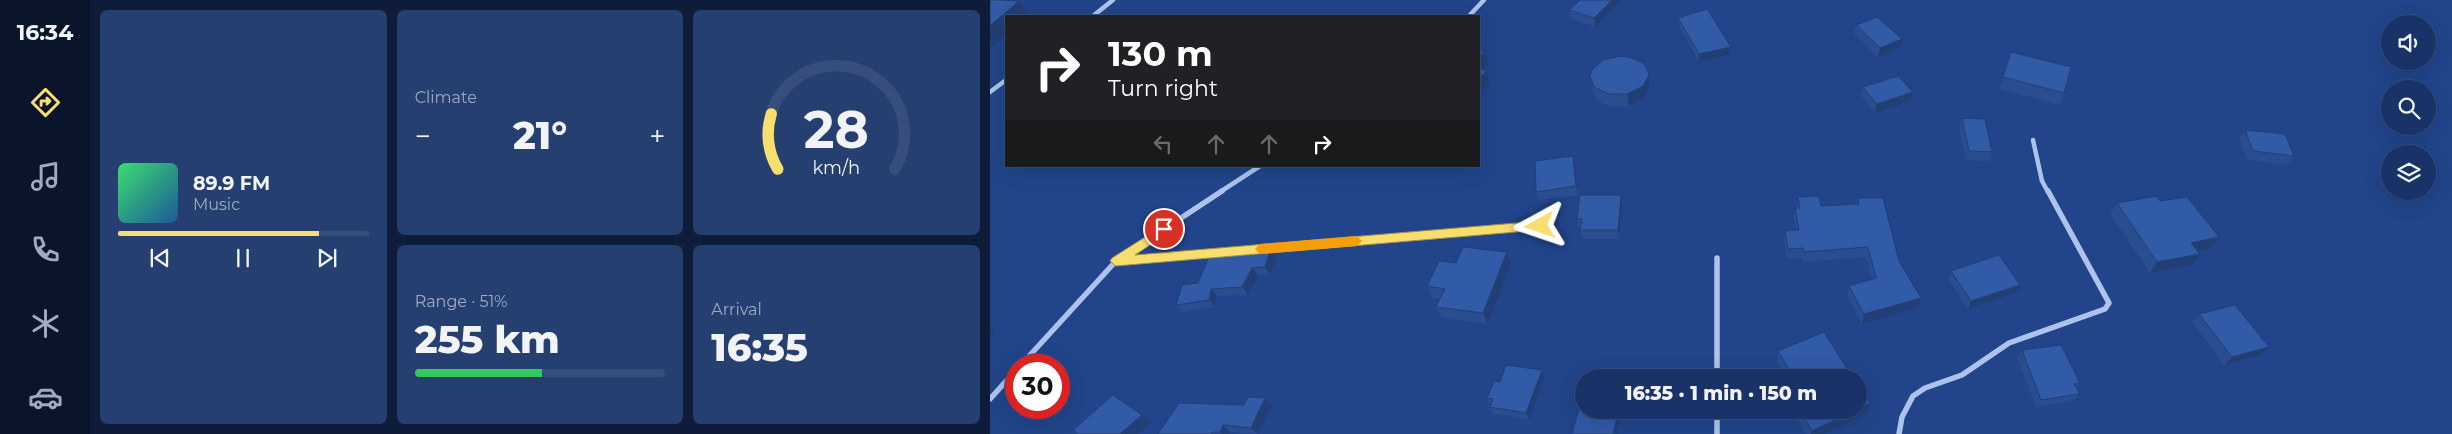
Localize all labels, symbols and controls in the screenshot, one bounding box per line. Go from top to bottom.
map controls [2381,15,2436,200]
button: sound [2381,15,2436,70]
text: 16:34 [17,19,73,46]
text: 130 m [1108,32,1213,75]
icon: right [1025,35,1090,100]
text: Turn right [1108,75,1218,102]
button: search [2381,80,2436,135]
icon: directions [28,85,63,120]
text: Climate [415,88,477,107]
text: 28 [804,98,869,161]
text: 21° [513,112,567,159]
text: − [415,119,431,153]
text: + [649,119,665,153]
icon: left [1149,130,1177,158]
icon: ahead [1202,130,1230,158]
icon: ahead [1255,130,1283,158]
icon: right [1308,130,1336,158]
button: layers [2381,145,2436,200]
text: km/h [813,157,860,178]
icon: music [28,159,63,194]
text: 89.9 FM [193,172,270,195]
text: Music [193,195,240,214]
position arrow [1513,199,1565,251]
pin [1143,208,1185,250]
icon: arrive [1150,215,1178,243]
icon: phone [28,232,63,267]
icon: previous [146,244,174,272]
icon: pause [229,244,257,272]
icon: next [313,244,341,272]
text: Range · 51% [415,292,508,311]
text: Arrival [711,300,762,319]
icon: climate [28,306,63,341]
text: 255 km [415,316,560,363]
text: 16:35 [711,324,808,371]
speed limit sign: 30 [1005,354,1070,419]
icon: car [28,380,63,415]
text: 16:35 · 1 min · 150 m [1625,382,1817,405]

